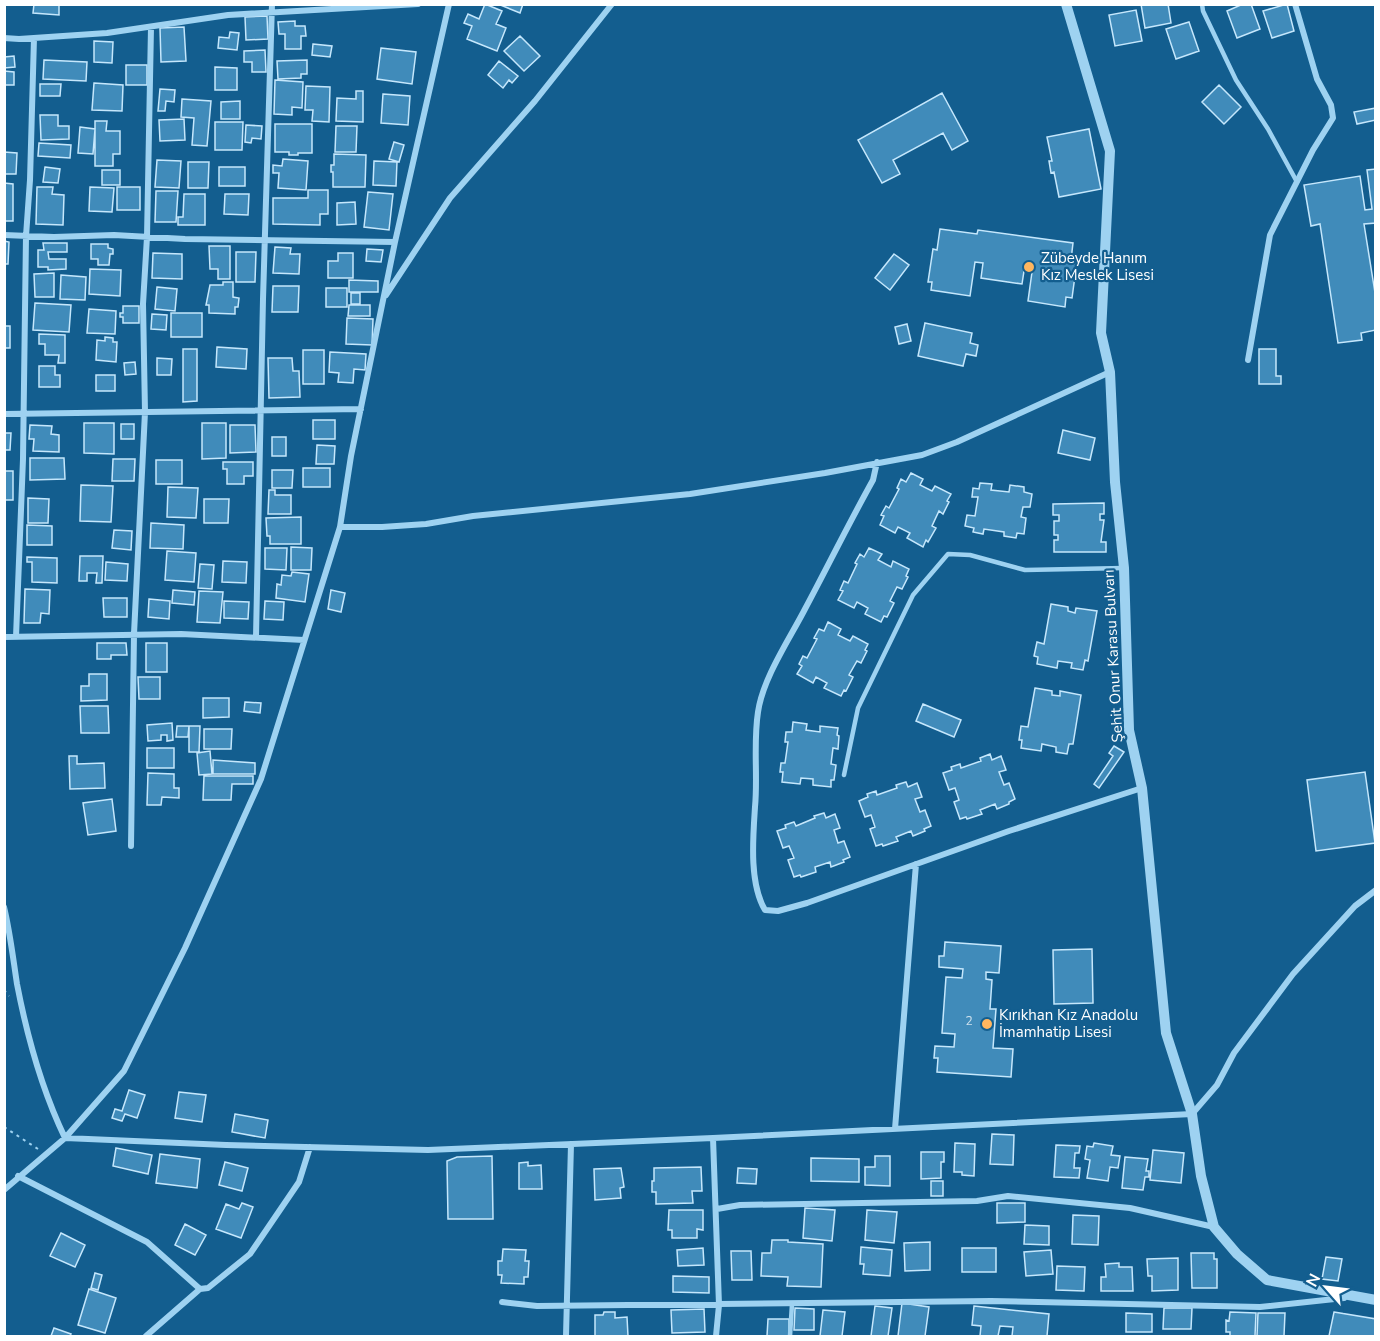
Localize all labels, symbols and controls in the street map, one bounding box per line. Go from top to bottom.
place label: Zübeyde Hanım Kız Meslek Lisesi [1041,248,1154,285]
marker: Zübeyde Hanım Kız Meslek Lisesi [1022,260,1036,274]
street label: Şehit Onur Karasu Bulvarı [1098,569,1128,743]
place label: Kırıkhan Kız Anadolu İmamhatip Lisesi [999,1005,1138,1042]
house number: 2 [965,1013,973,1029]
marker: Kırıkhan Kız Anadolu İmamhatip Lisesi [980,1017,994,1031]
north arrow [1296,1257,1356,1317]
text: N [1301,1270,1326,1291]

